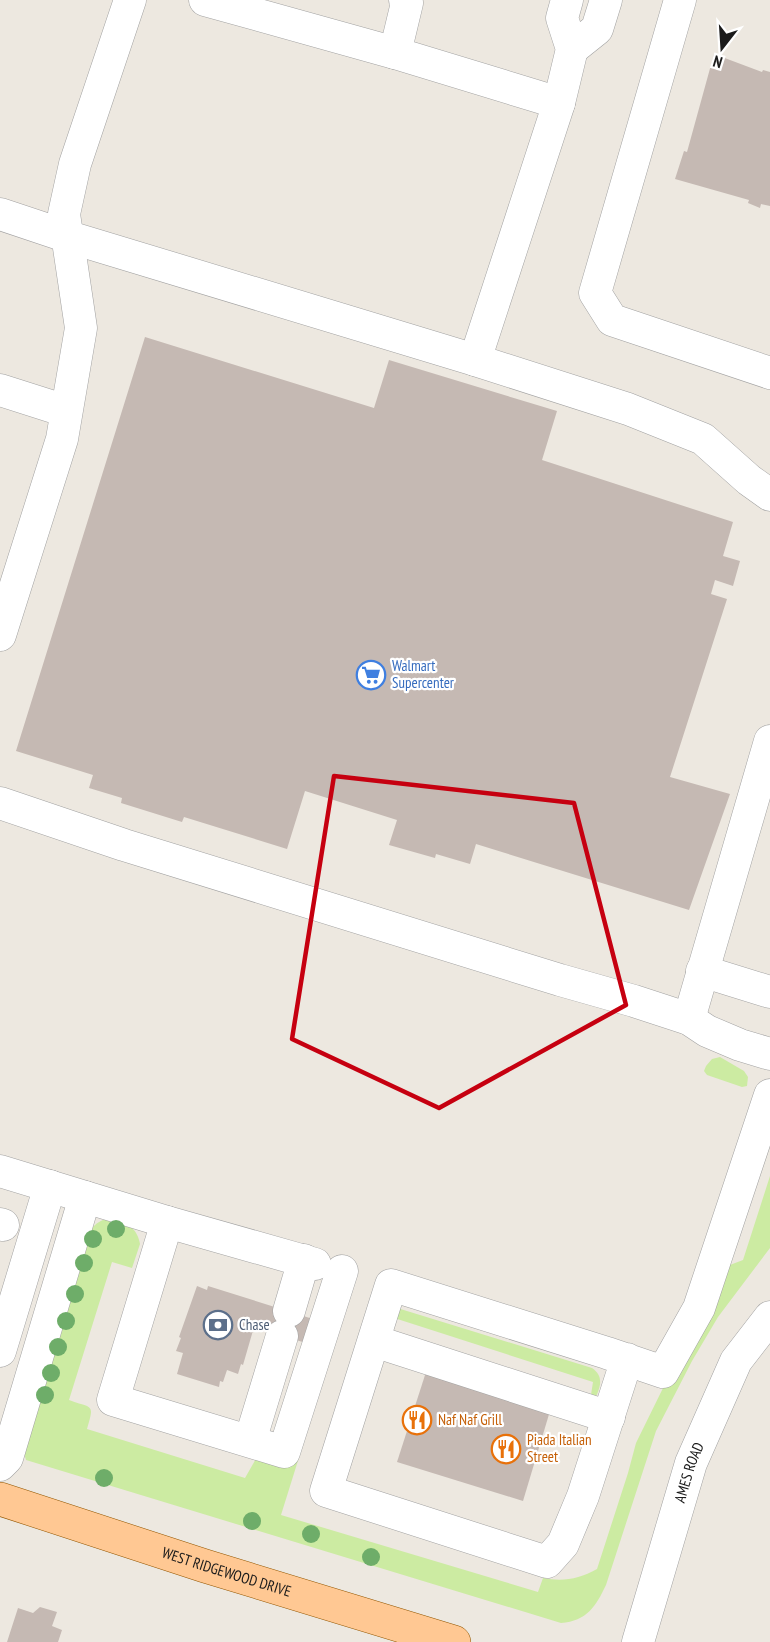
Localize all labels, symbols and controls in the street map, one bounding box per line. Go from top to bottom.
north arrow [692,18,752,78]
text: N [711,52,725,73]
place label: Walmart Supercenter [392,656,455,692]
supermarket icon: Walmart Supercenter [355,659,387,691]
bank icon: Chase [202,1309,234,1341]
place label: Chase [239,1315,270,1334]
restaurant icon: Naf Naf Grill [401,1404,433,1436]
place label: Naf Naf Grill [438,1410,502,1429]
place label: Piada Italian Street [527,1430,592,1466]
restaurant icon: Piada Italian Street [490,1433,522,1465]
street label: AMES ROAD [670,1439,708,1505]
street label: WEST RIDGEWOOD DRIVE [160,1543,293,1601]

